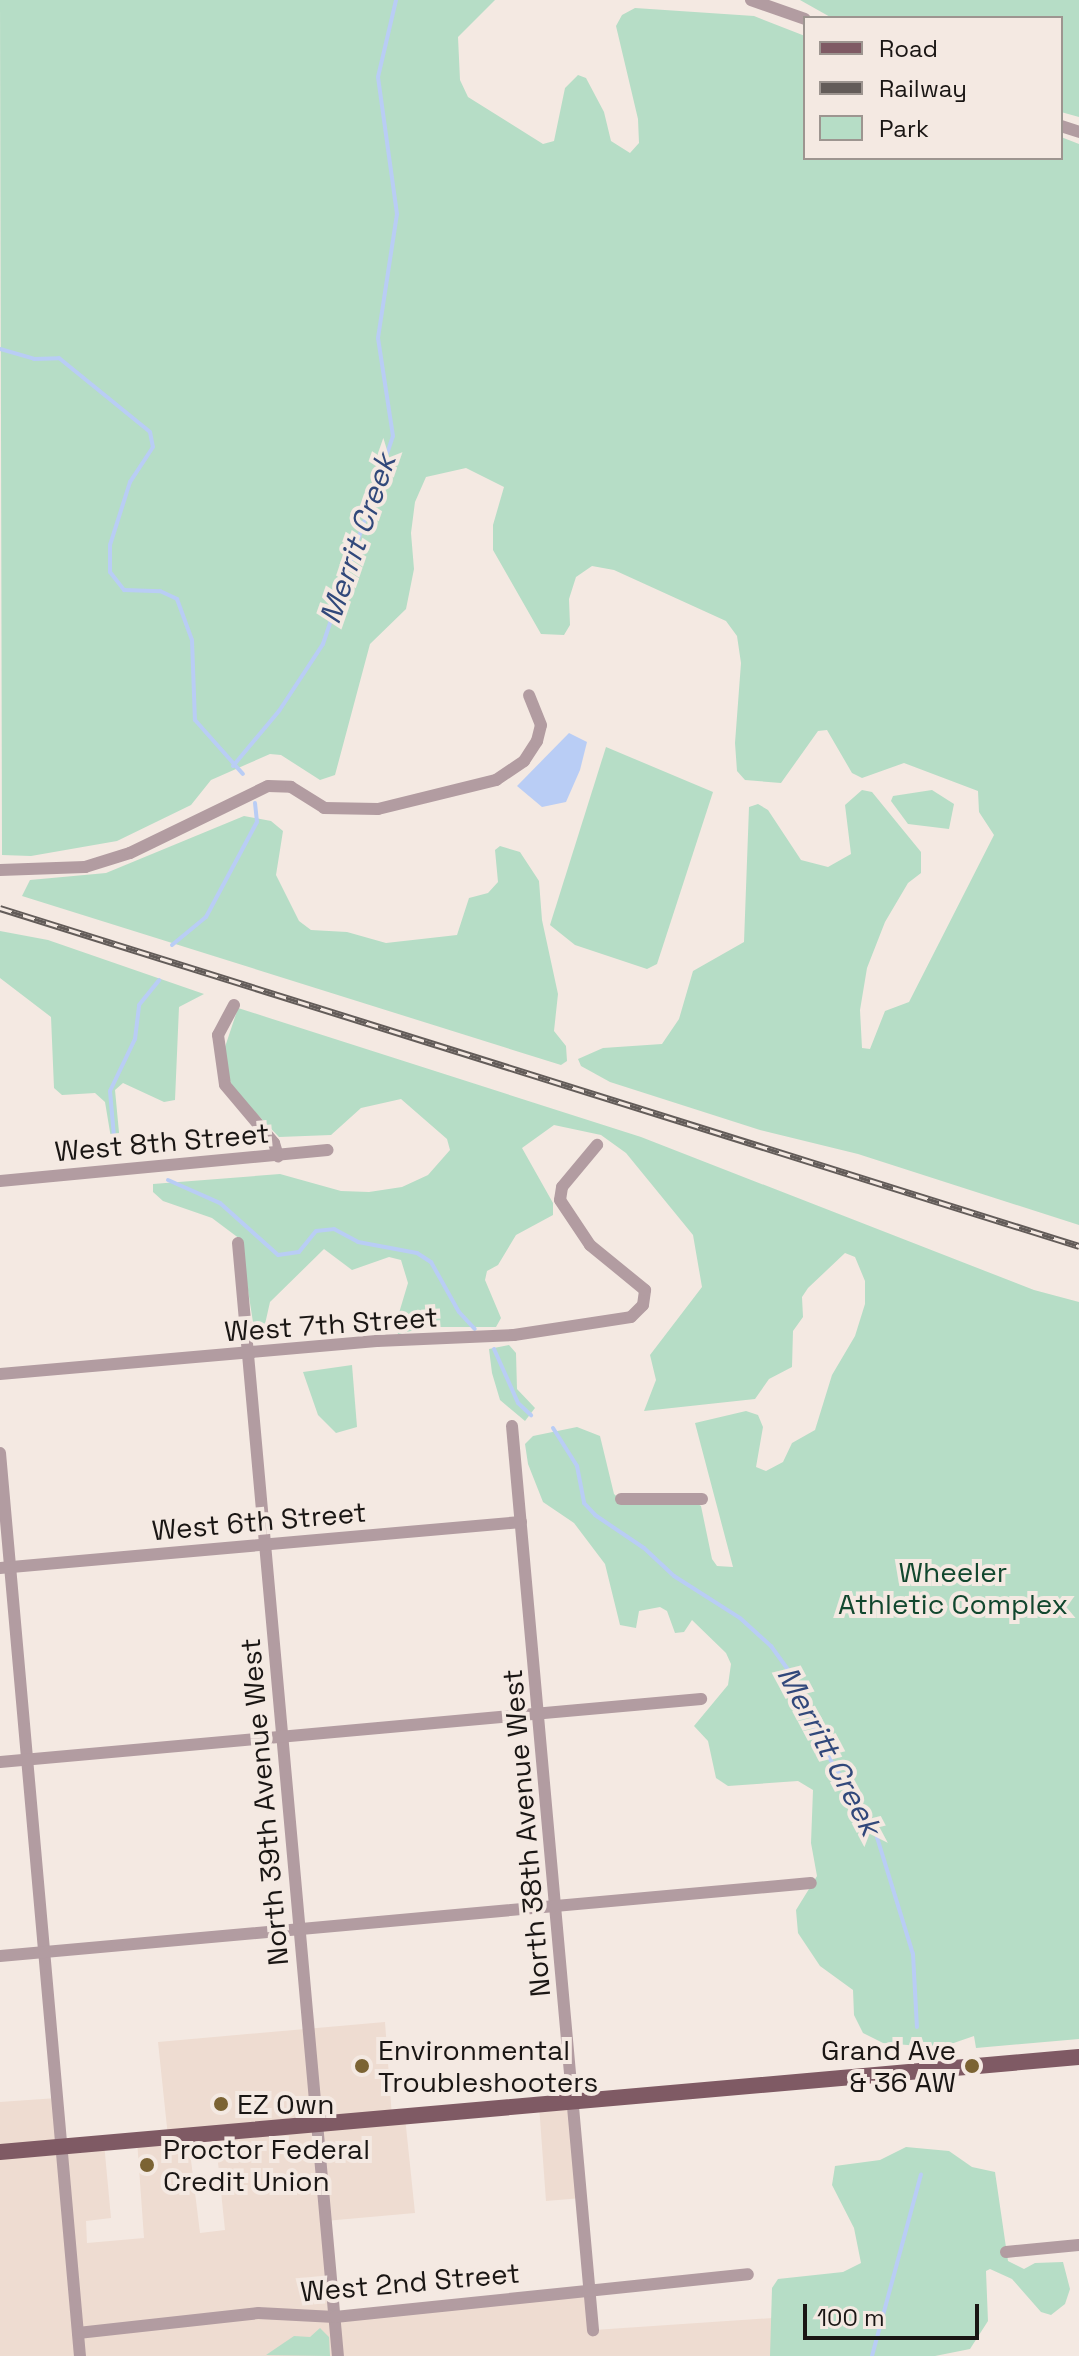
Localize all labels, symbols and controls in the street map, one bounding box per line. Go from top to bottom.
legend [803,16,1063,160]
text: Road [879,33,938,64]
text: Railway [879,73,967,104]
text: Park [879,113,929,144]
water label: Merrit Creek [312,450,404,628]
street label: West 8th Street [53,1116,271,1168]
street label: West 7th Street [223,1300,439,1348]
street label: West 6th Street [150,1495,368,1547]
park label: Wheeler Athletic Complex [838,1555,1068,1621]
street label: North 39th Avenue West [233,1637,295,1967]
water label: Merritt Creek [769,1660,889,1842]
street label: North 38th Avenue West [495,1667,557,1999]
place label: Environmental Troubleshooters [378,2033,598,2099]
place label: Grand Ave & 36 AW [821,2033,956,2099]
marker: Environmental Troubleshooters [353,2057,371,2075]
marker: Grand Ave & 36 AW [963,2057,981,2075]
place label: EZ Own [237,2087,334,2121]
marker: EZ Own [212,2095,230,2113]
place label: Proctor Federal Credit Union [163,2132,370,2198]
marker: Proctor Federal Credit Union [138,2156,156,2174]
street label: West 2nd Street [299,2256,521,2308]
scale bar [807,2288,983,2338]
text: 100 m [817,2302,885,2333]

